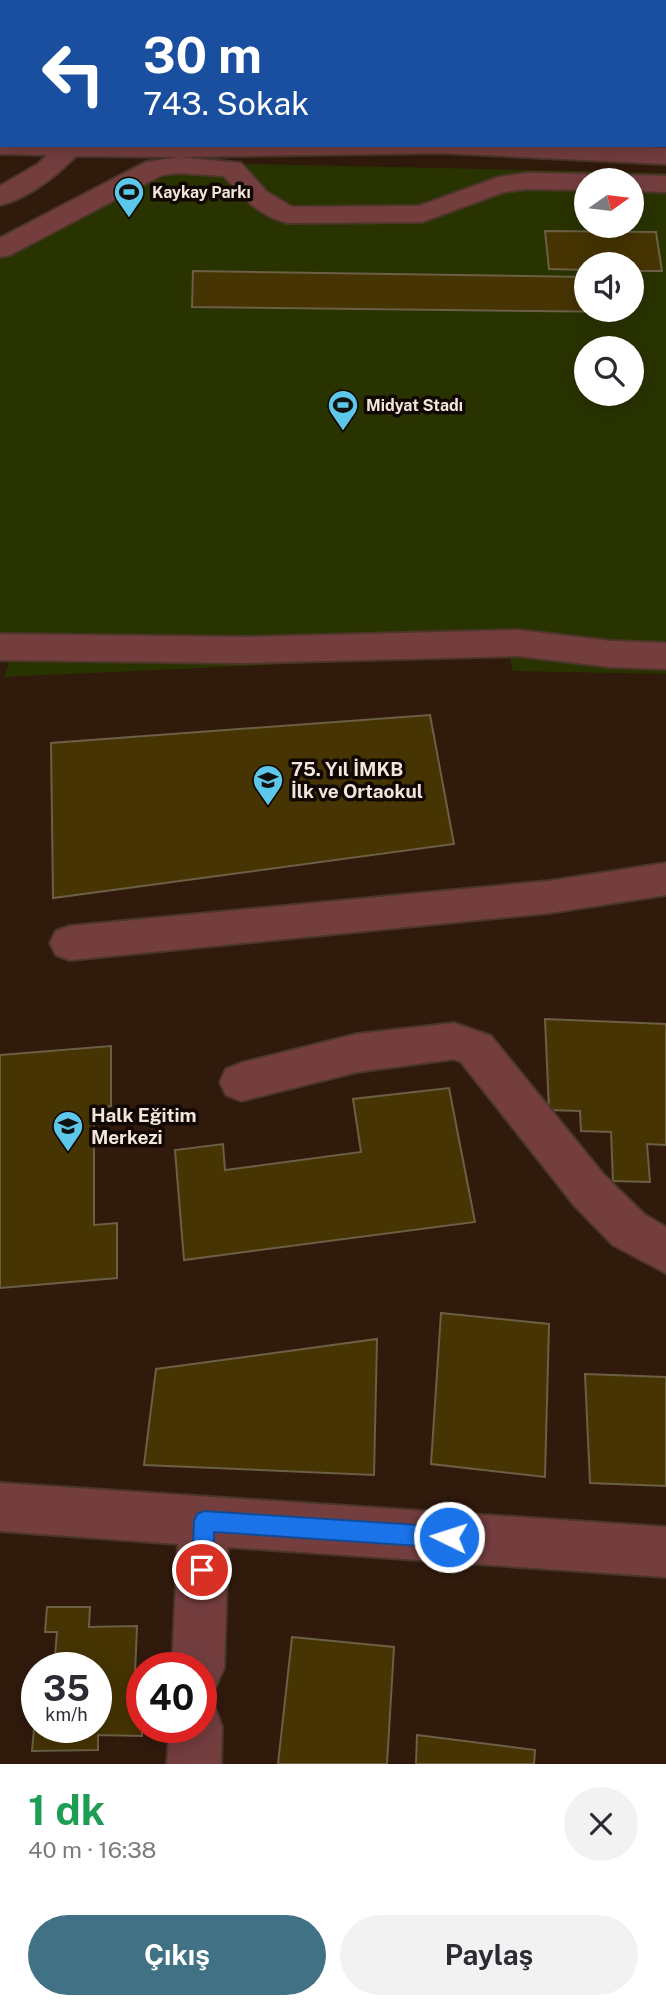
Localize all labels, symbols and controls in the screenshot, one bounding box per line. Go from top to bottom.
text: 30 m [143,26,262,84]
icon: left [28,28,119,119]
text: 743. Sokak [143,85,309,122]
north arrow [574,168,644,238]
map controls [574,168,644,406]
sports icon: Kaykay Parkı [112,175,146,219]
place label: Kaykay Parkı [152,183,251,202]
button: sound [574,252,644,322]
button: search [574,336,644,406]
sports icon: Midyat Stadı [326,388,360,432]
place label: Midyat Stadı [366,396,463,415]
place label: 75. Yıl İMKB İlk ve Ortaokul [291,758,423,802]
school or university icon: 75. Yıl İMKB İlk ve Ortaokul [251,763,285,807]
place label: Halk Eğitim Merkezi [91,1104,197,1148]
school or university icon: Halk Eğitim Merkezi [51,1109,85,1153]
position arrow [412,1500,486,1574]
pin [172,1540,232,1600]
icon: arrive [183,1551,221,1589]
speed limit sign: 40 [126,1652,217,1743]
text: 35 [43,1668,90,1709]
text: km/h [45,1704,88,1725]
text: 1 dk [28,1785,105,1834]
button: close [564,1787,638,1861]
text: 40 m · 16:38 [28,1836,156,1863]
button: Çıkış [28,1915,326,1995]
button: Paylaş [340,1915,638,1995]

